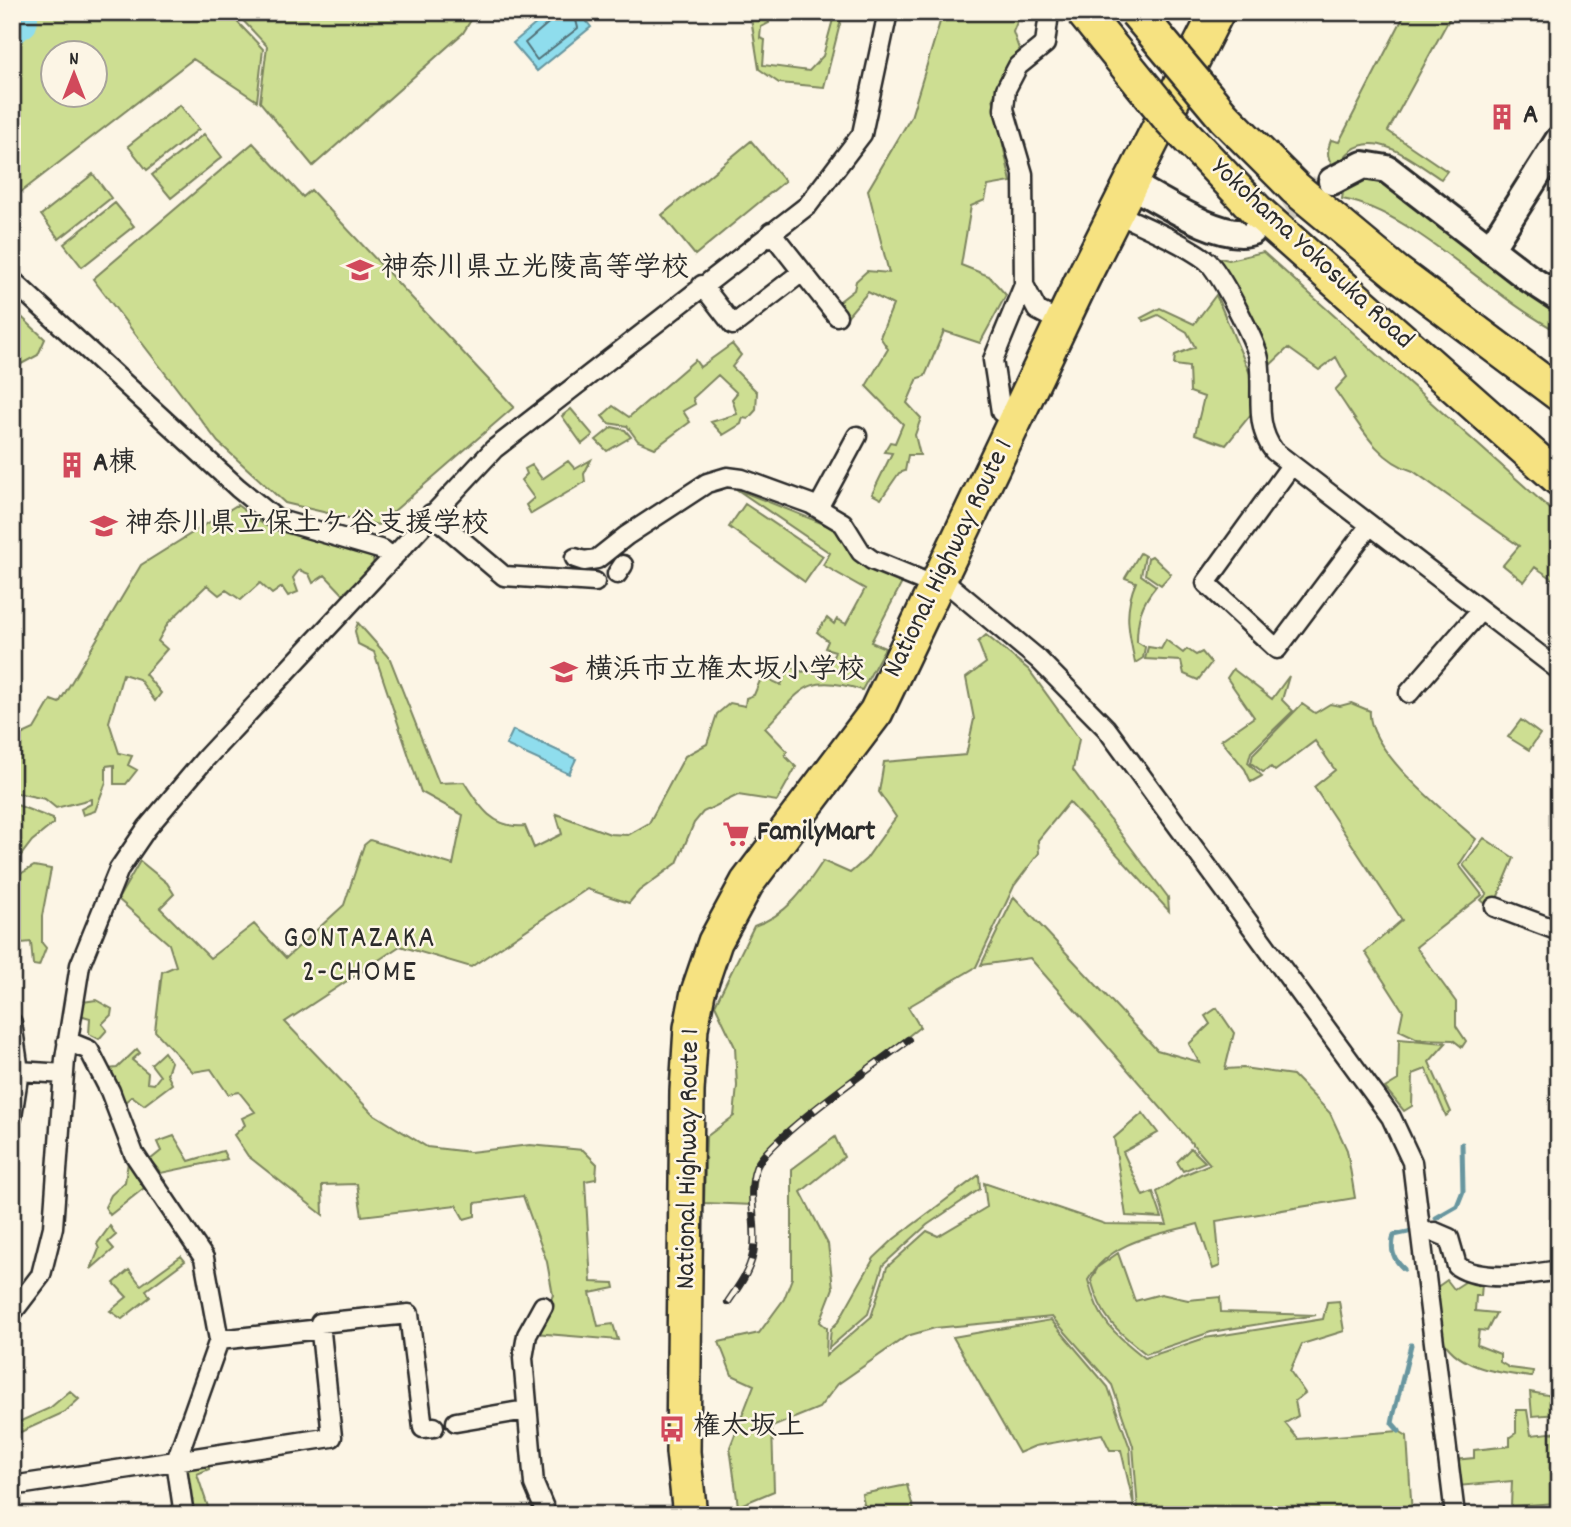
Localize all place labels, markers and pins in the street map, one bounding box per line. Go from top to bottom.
place label: A [1523,97,1538,137]
building icon: A [1487,102,1517,132]
place label: 神奈川県立光陵高等学校 [381,250,689,290]
school or university icon: 神奈川県立光陵高等学校 [345,255,375,285]
place label: A棟 [93,445,136,485]
building icon: A棟 [57,450,87,480]
place label: 神奈川県立保土ケ谷支援学校 [125,506,489,546]
school or university icon: 神奈川県立保土ケ谷支援学校 [89,511,119,541]
place label: 横浜市立権太坂小学校 [585,652,865,692]
school or university icon: 横浜市立権太坂小学校 [549,657,579,687]
place label: FamilyMart [757,814,876,854]
supermarket icon: FamilyMart [721,819,751,849]
place label: 権太坂上 [693,1409,805,1449]
bus stop icon: 権太坂上 [657,1414,687,1444]

